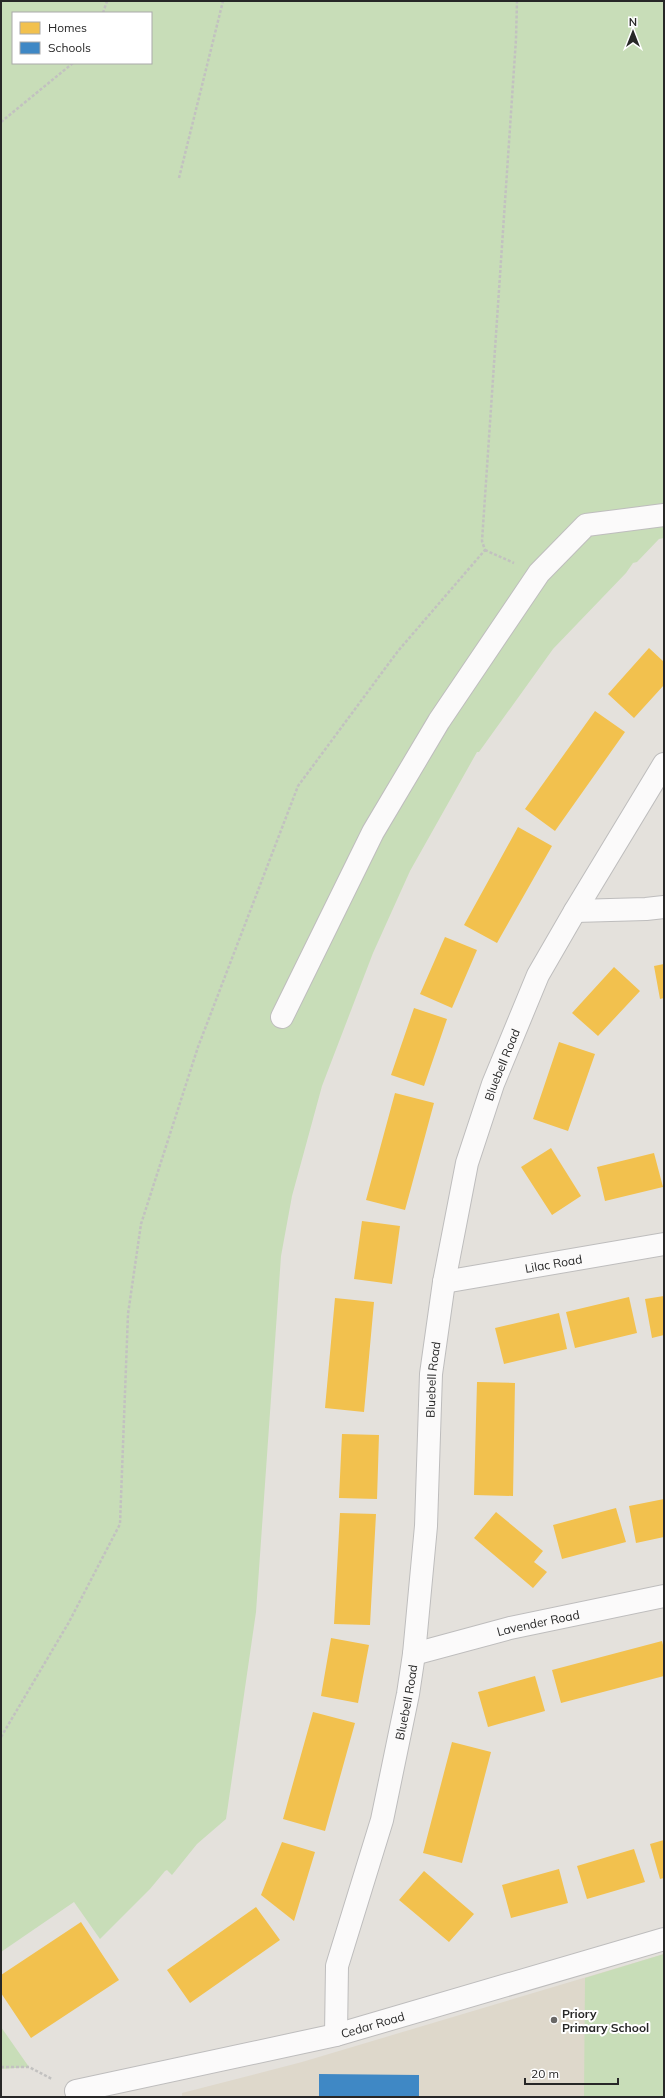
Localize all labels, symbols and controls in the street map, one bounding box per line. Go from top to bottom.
legend [12,12,152,64]
north arrow [613,12,653,52]
text: N [629,15,637,29]
text: Homes [48,20,87,35]
text: Schools [48,40,91,55]
street label: Bluebell Road [481,1026,523,1103]
street label: Lilac Road [524,1251,583,1275]
street label: Bluebell Road [422,1341,443,1418]
street label: Lavender Road [495,1606,581,1639]
street label: Bluebell Road [391,1663,420,1741]
place label: Priory Primary School [562,2006,649,2035]
street label: Cedar Road [339,2008,406,2041]
marker: Priory Primary School [549,2015,559,2025]
scale bar [525,2060,618,2086]
text: 20 m [531,2066,559,2081]

